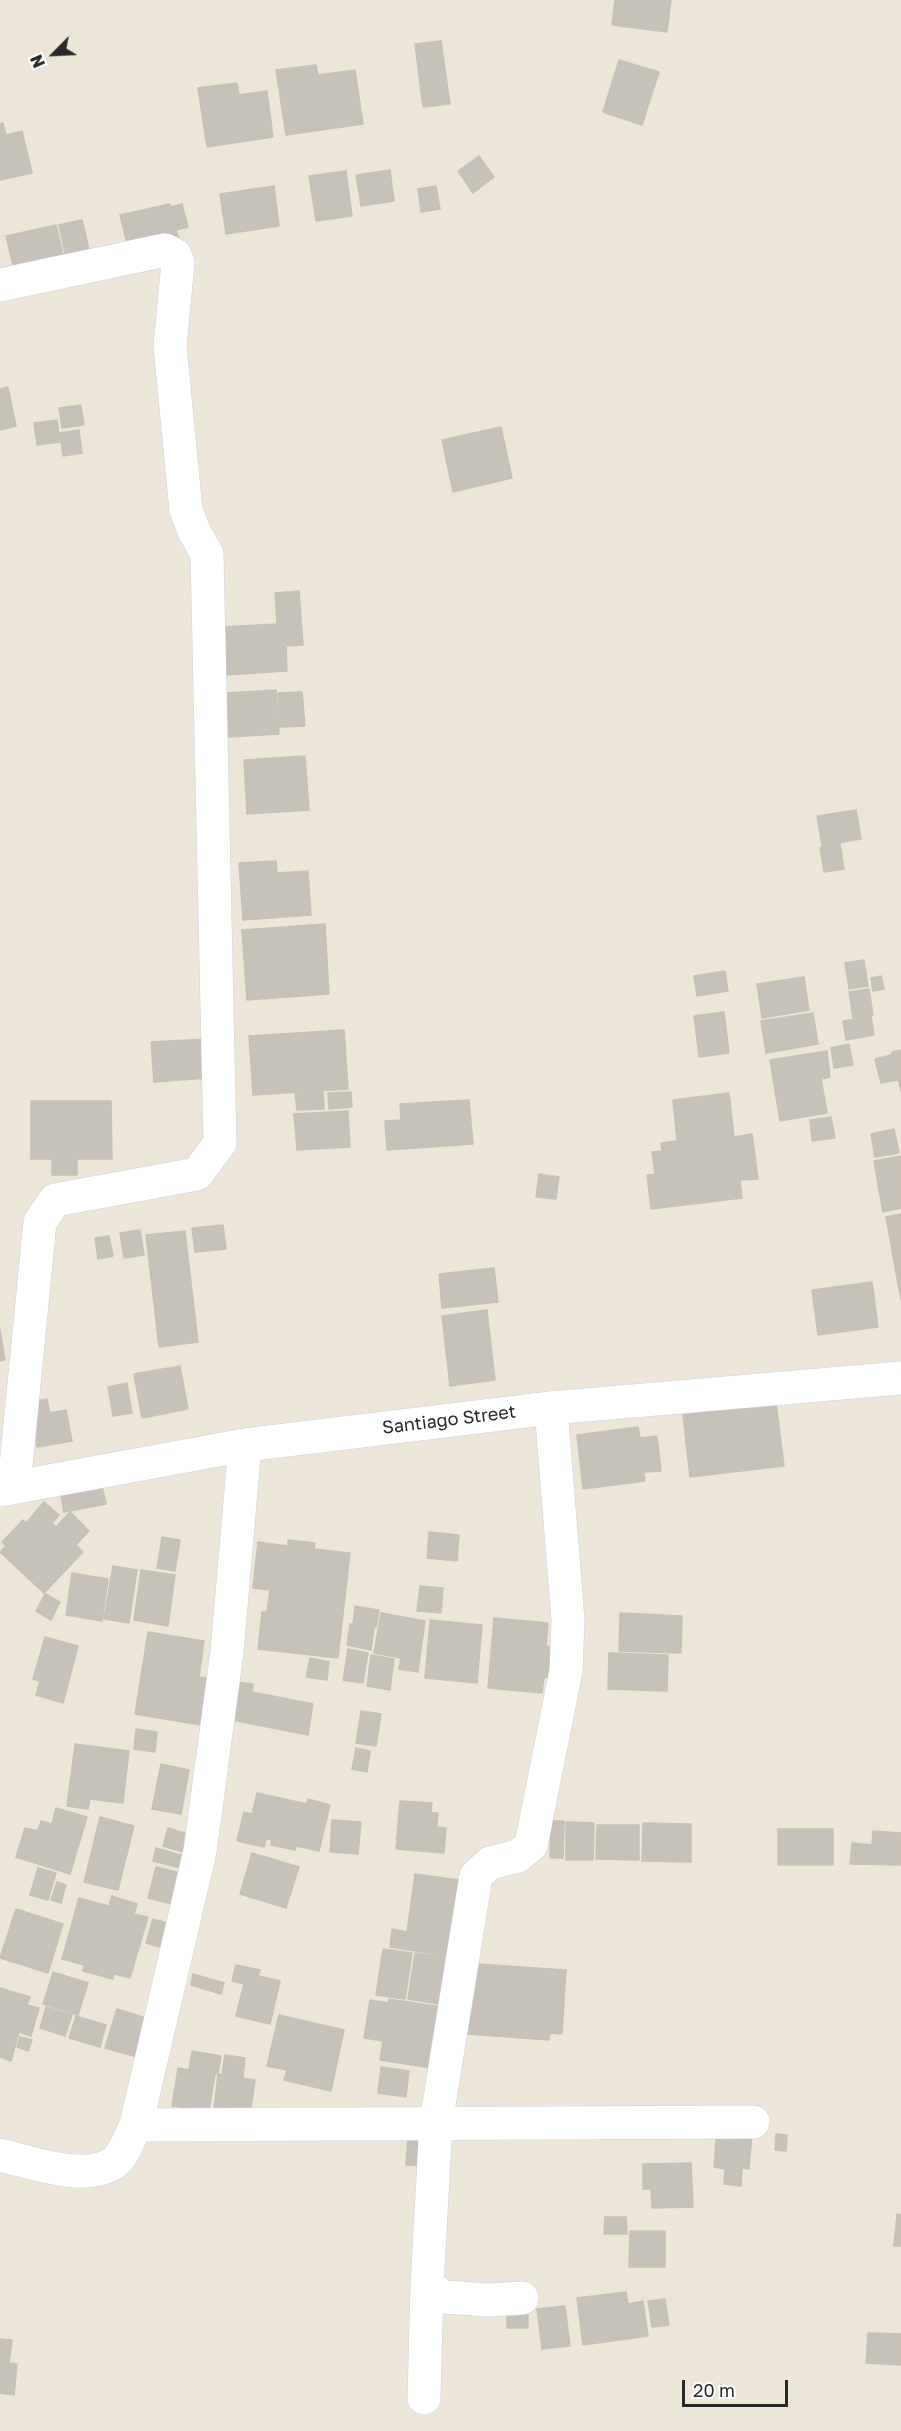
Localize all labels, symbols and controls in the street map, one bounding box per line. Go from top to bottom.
north arrow [24,24,84,84]
text: N [26,52,49,71]
street label: Santiago Street [381,1401,517,1439]
scale bar [685,2368,792,2406]
text: 20 m [693,2379,735,2401]

